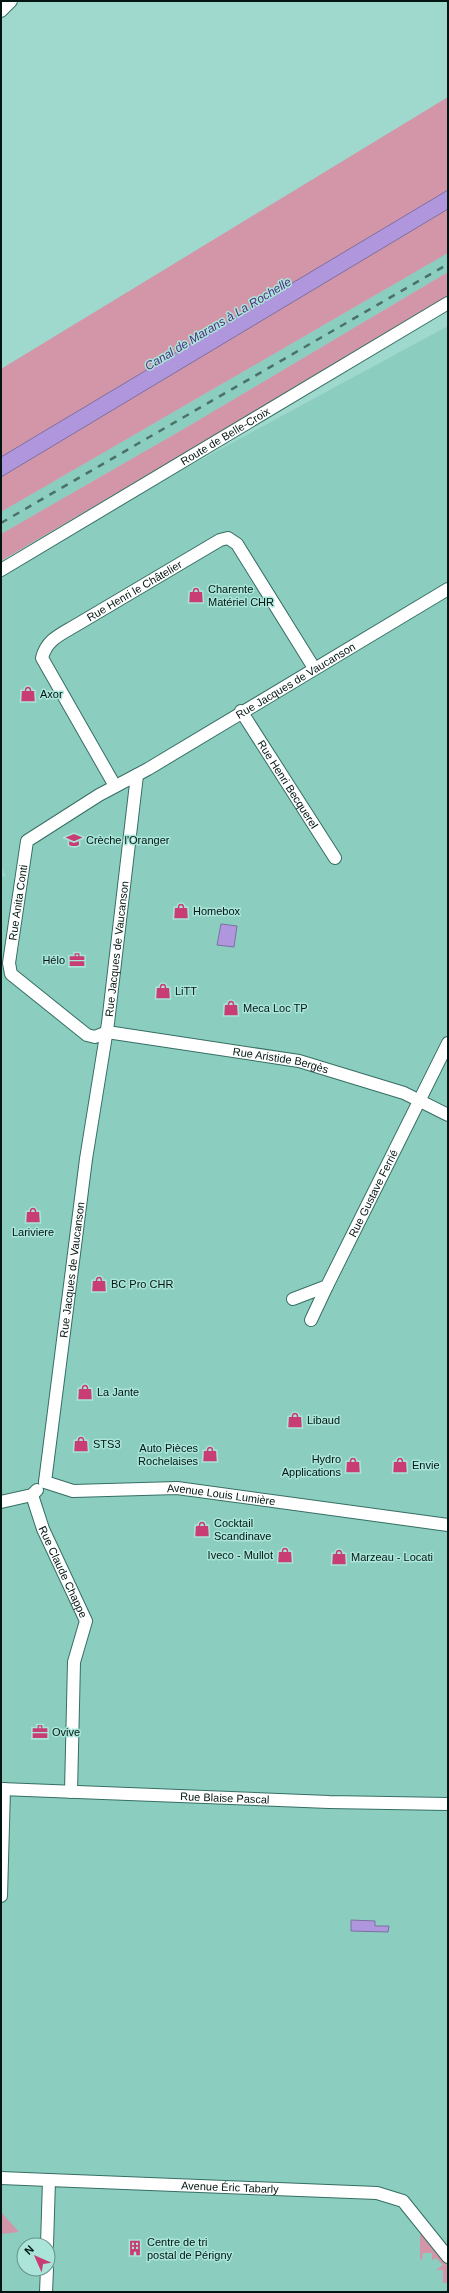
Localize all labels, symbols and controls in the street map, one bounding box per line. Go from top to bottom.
water label: Canal de Marans à La Rochelle [142,275,294,373]
street label: Route de Belle-Croix [178,405,272,467]
street label: Rue Henri le Châtelier [85,558,184,623]
place label: Charente Matériel CHR [208,583,274,608]
shop icon: Charente Matériel CHR [187,586,205,604]
street label: Rue Jacques de Vaucanson [234,640,357,721]
shop icon: Axor [19,685,37,703]
place label: Axor [40,688,63,700]
street label: Rue Henri Becquerel [255,738,320,831]
school or university icon: Crèche l'Oranger [65,831,83,849]
place label: Crèche l'Oranger [86,834,170,846]
street label: Rue Anita Conti [6,864,29,941]
street label: Rue Jacques de Vaucanson [103,880,131,1018]
shop icon: Homebox [172,902,190,920]
place label: Homebox [193,905,241,917]
office icon: Hélo [68,951,86,969]
place label: Hélo [42,954,65,966]
shop icon: LiTT [154,982,172,1000]
place label: LiTT [175,985,197,997]
shop icon: Meca Loc TP [222,999,240,1017]
place label: Meca Loc TP [243,1002,308,1014]
street label: Rue Aristide Bergès [232,1045,330,1076]
street label: Rue Gustave Ferrié [346,1148,400,1239]
street label: Rue Jacques de Vaucanson [57,1201,87,1338]
shop icon: Lariviere [24,1206,42,1224]
place label: Lariviere [12,1226,54,1238]
shop icon: BC Pro CHR [90,1275,108,1293]
place label: BC Pro CHR [111,1278,173,1290]
shop icon: La Jante [76,1383,94,1401]
place label: La Jante [97,1386,139,1398]
shop icon: Libaud [286,1411,304,1429]
place label: Libaud [307,1414,340,1426]
shop icon: STS3 [72,1435,90,1453]
place label: STS3 [93,1438,121,1450]
place label: Auto Pièces Rochelaises [138,1442,198,1467]
shop icon: Auto Pièces Rochelaises [201,1445,219,1463]
place label: Hydro Applications [282,1453,341,1478]
shop icon: Hydro Applications [344,1456,362,1474]
shop icon: Envie [391,1456,409,1474]
place label: Envie [412,1459,440,1471]
street label: Avenue Louis Lumière [167,1482,276,1507]
place label: Cocktail Scandinave [214,1517,272,1542]
shop icon: Cocktail Scandinave [193,1520,211,1538]
street label: Rue Claude Chappe [36,1524,90,1620]
shop icon: Iveco - Mullot [276,1546,294,1564]
shop icon: Marzeau - Locati [330,1548,348,1566]
place label: Iveco - Mullot [208,1549,273,1561]
place label: Marzeau - Locati [351,1551,433,1563]
office icon: Ovive [31,1723,49,1741]
place label: Ovive [52,1726,80,1738]
street label: Rue Blaise Pascal [180,1790,270,1806]
street label: Avenue Éric Tabarly [181,2179,279,2195]
place label: Centre de tri postal de Périgny [147,2236,232,2261]
north arrow [16,2237,56,2277]
building icon: Centre de tri postal de Périgny [126,2239,144,2257]
text: N [22,2243,36,2257]

